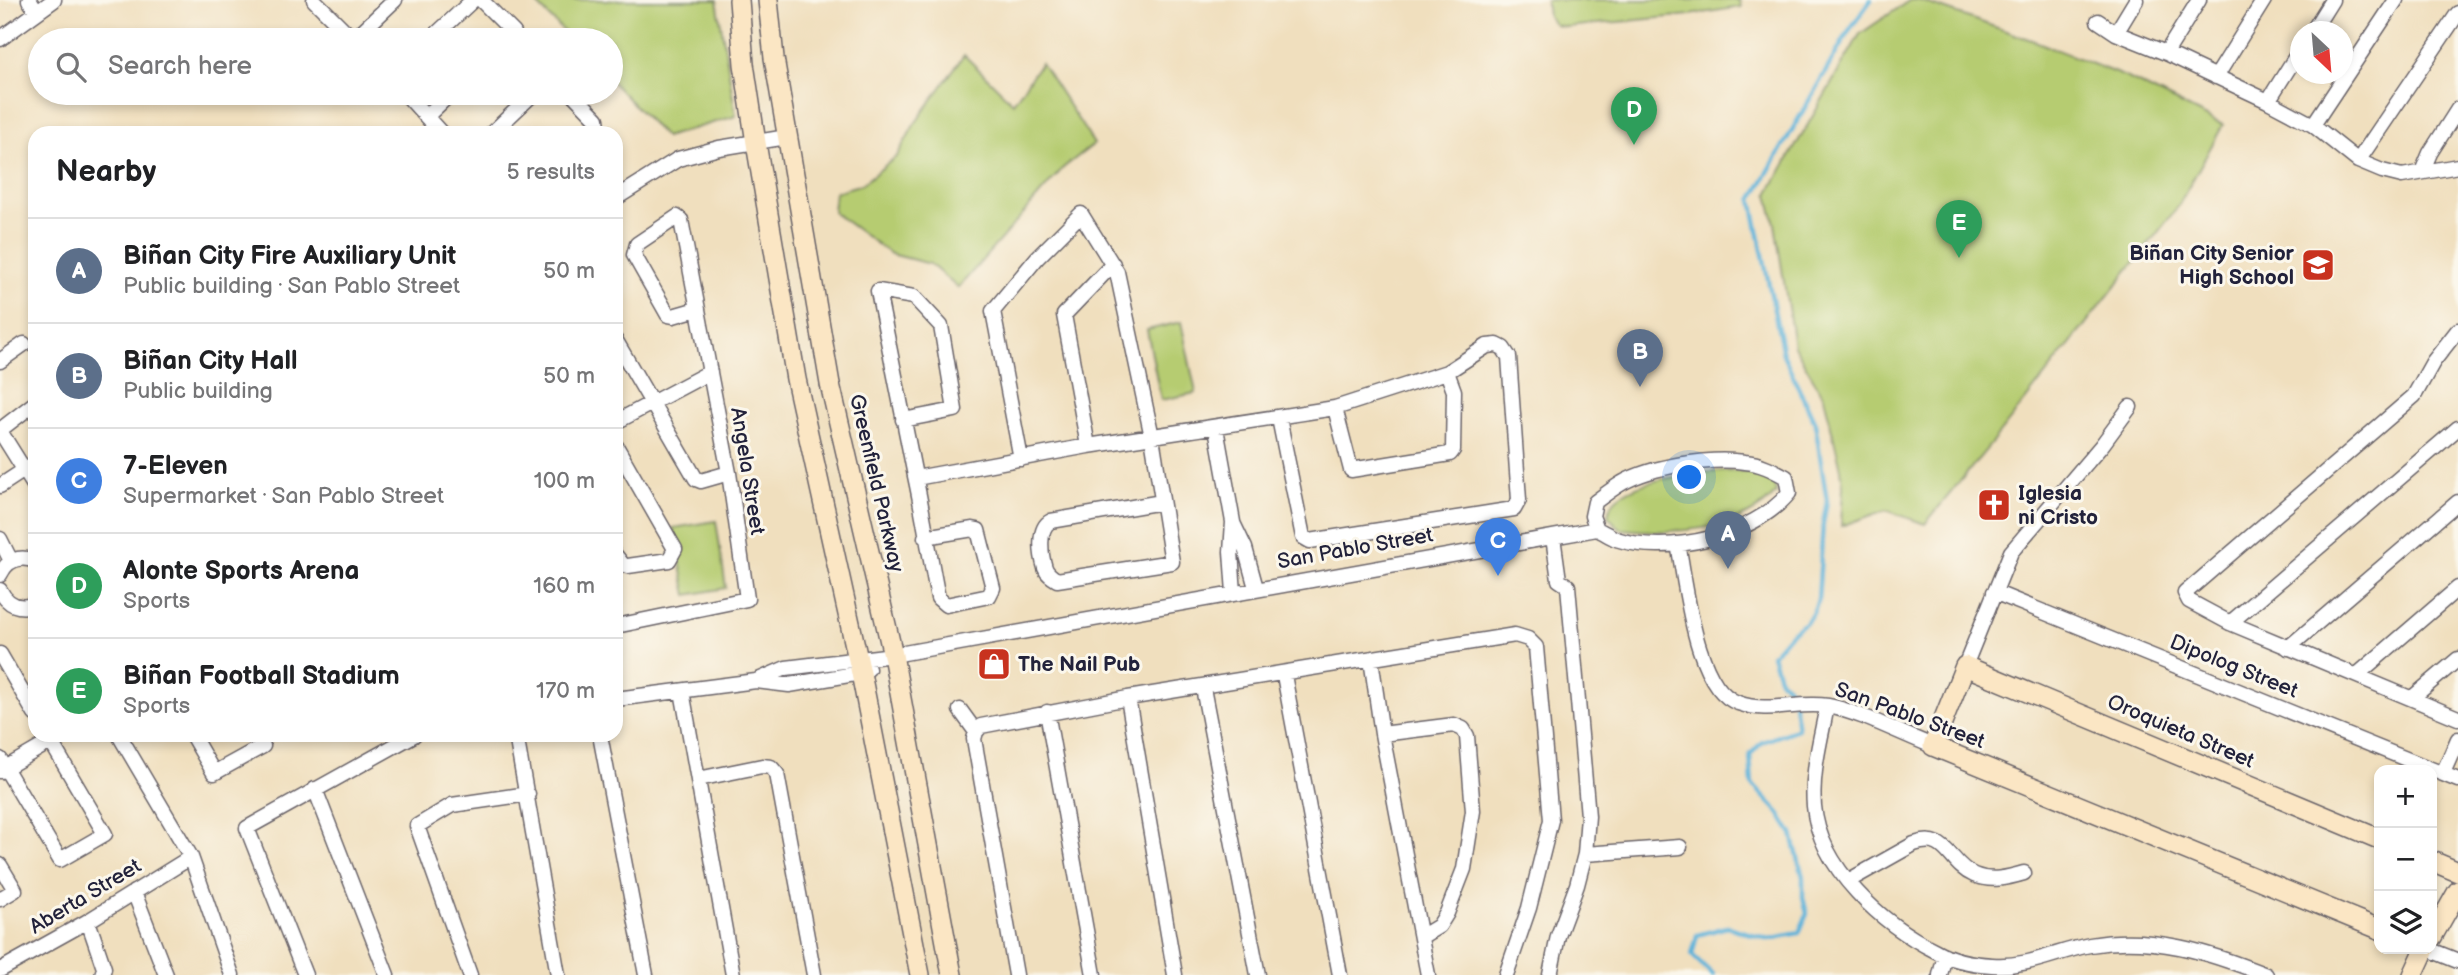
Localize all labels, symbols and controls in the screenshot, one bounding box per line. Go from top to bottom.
north arrow [2290,21,2353,84]
search box [28,28,623,105]
icon: search [52,48,90,86]
text: Search here [108,51,252,82]
pin: D [1611,87,1657,145]
text: Nearby [56,154,156,190]
text: 5 results [507,158,595,186]
pin: E [1936,200,1982,258]
text: Biñan City Fire Auxiliary Unit [123,241,456,272]
place label: Biñan City Senior High School [2129,241,2295,290]
school or university icon: Biñan City Senior High School [2299,246,2337,284]
text: A [72,257,86,285]
text: 50 m [543,257,595,285]
text: Public building · San Pablo Street [123,272,460,300]
pin: B [1617,329,1663,387]
text: Biñan City Hall [123,346,298,377]
text: B [71,362,87,390]
text: 50 m [543,362,595,390]
text: Public building [123,377,273,405]
street label: Greenfield Parkway [844,392,909,575]
street label: Angela Street [725,406,770,537]
text: 7-Eleven [123,451,228,482]
your location [1672,460,1706,494]
text: C [71,467,87,495]
text: 100 m [534,467,595,495]
place label: Iglesia ni Cristo [2018,481,2098,530]
text: Supermarket · San Pablo Street [123,482,444,510]
church icon: Iglesia ni Cristo [1975,486,2013,524]
pin: A [1705,511,1751,569]
pin: C [1475,518,1521,576]
street label: San Pablo Street [1275,522,1435,574]
text: Alonte Sports Arena [123,556,359,587]
text: D [71,572,87,600]
text: 160 m [533,572,595,600]
text: Sports [123,587,190,615]
street label: Dipolog Street [2166,629,2302,704]
shop icon: The Nail Pub [975,645,1013,683]
place label: The Nail Pub [1018,652,1140,677]
text: Biñan Football Stadium [123,661,400,692]
text: E [72,677,86,705]
text: 170 m [536,677,595,705]
street label: San Pablo Street [1832,677,1989,754]
street label: Oroquieta Street [2104,689,2258,774]
text: Sports [123,692,190,720]
map controls [2374,765,2437,954]
button: + [2374,765,2437,828]
button: − [2374,828,2437,891]
street label: Aberta Street [25,853,146,939]
button: layers [2374,891,2437,954]

